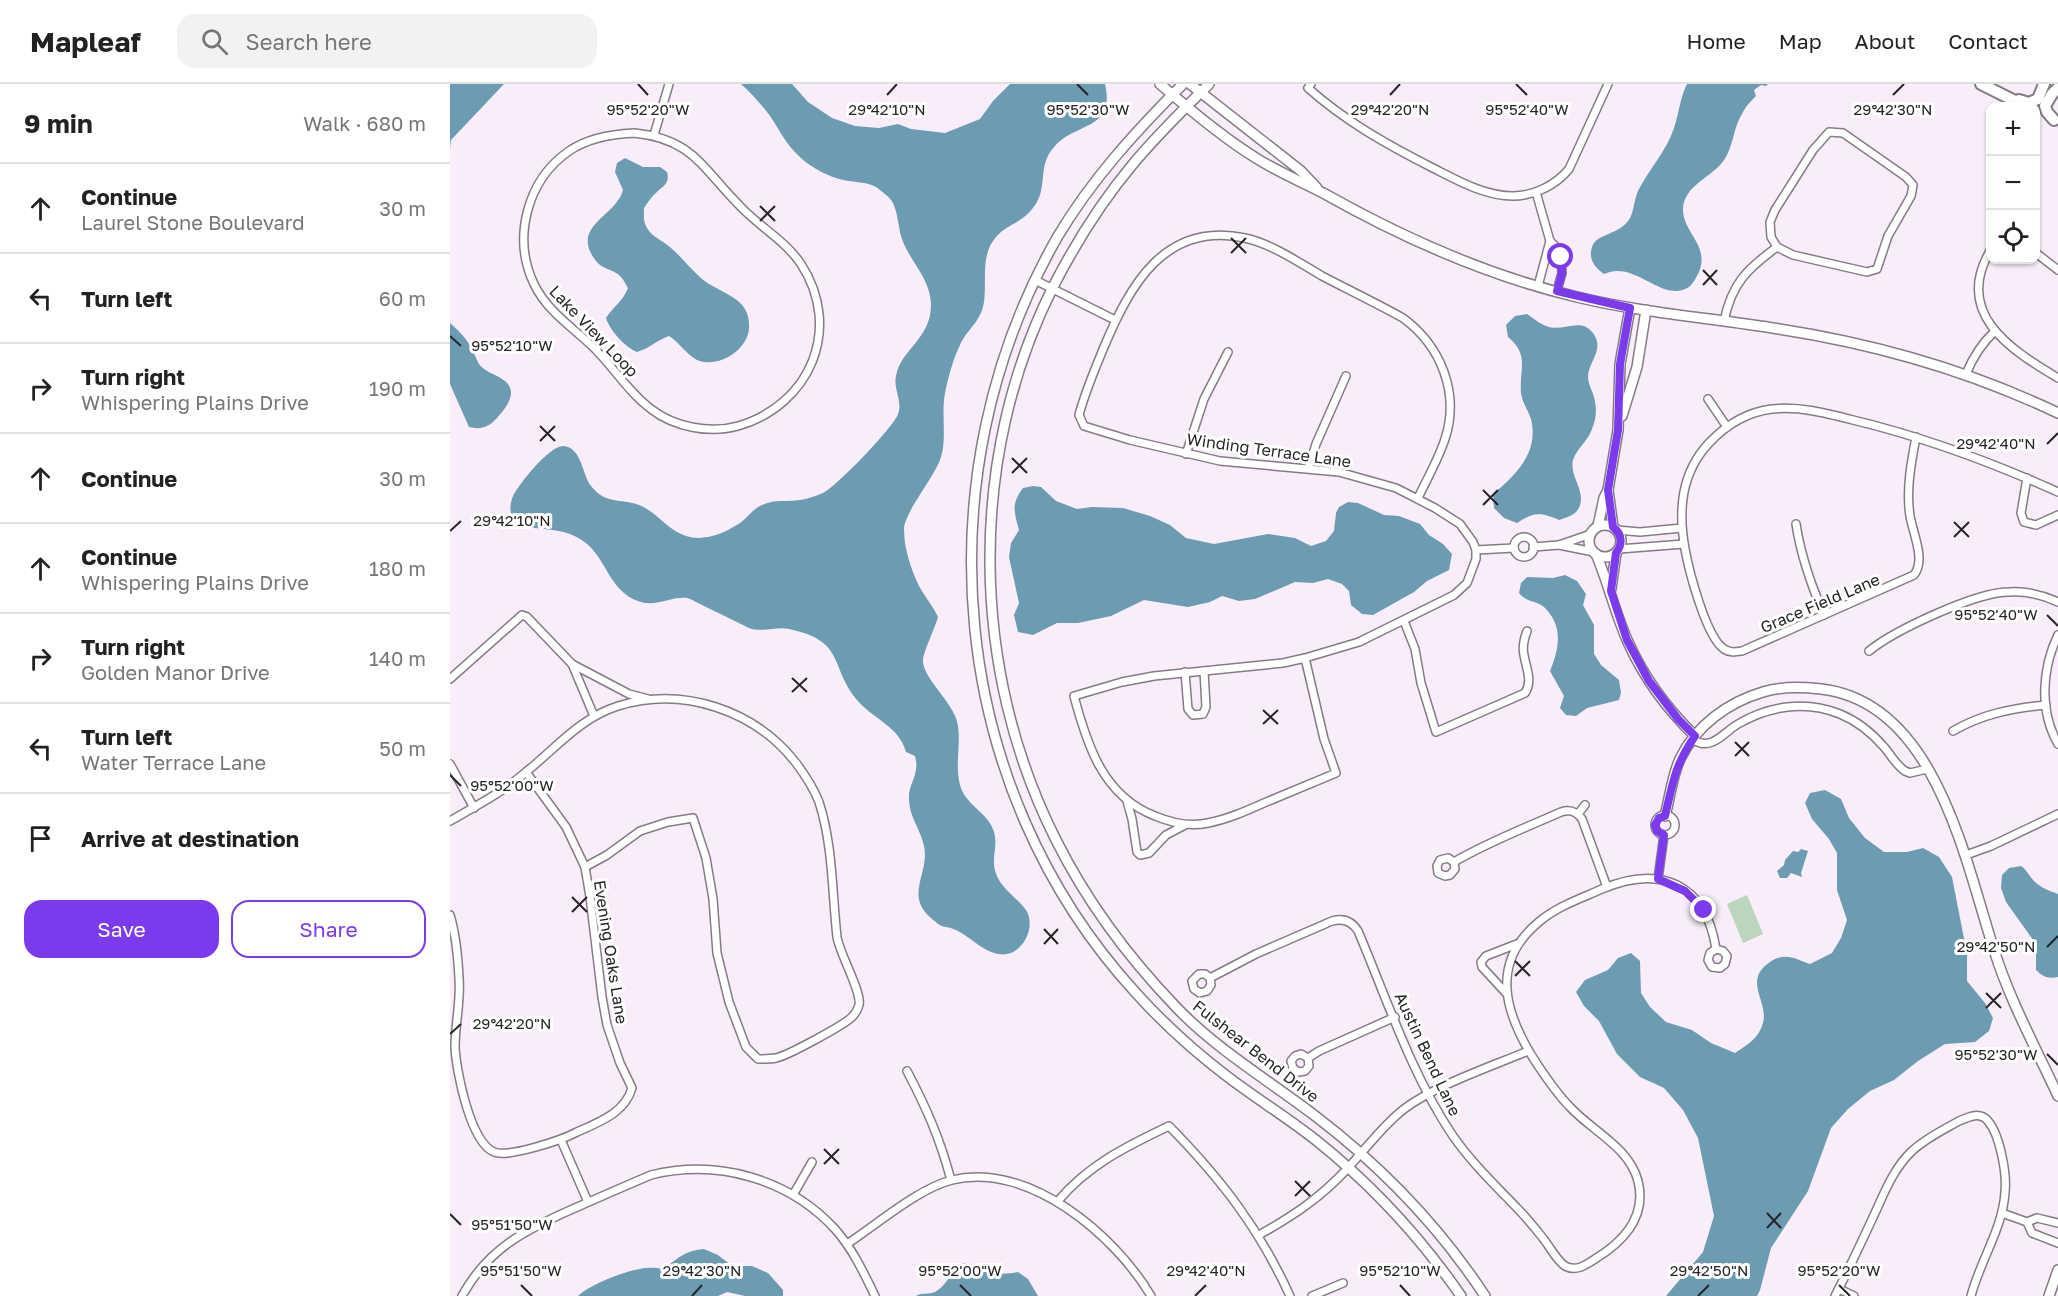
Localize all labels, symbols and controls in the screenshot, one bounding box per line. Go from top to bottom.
search box [177,14,597,68]
text: Mapleaf [30,25,141,58]
icon: search [198,25,231,58]
text: Search here [246,28,372,55]
text: Home [1686,28,1746,54]
text: Map [1779,28,1822,54]
text: About [1855,28,1915,54]
text: Contact [1948,28,2028,54]
text: 95°52'20"W [607,100,689,118]
text: 29°42'10"N [848,100,926,118]
text: 95°52'30"W [1047,100,1129,118]
text: 29°42'20"N [1351,100,1429,118]
text: 95°52'40"W [1485,100,1569,118]
text: 29°42'30"N [1854,100,1932,118]
map controls [1986,102,2040,264]
button: + [1986,102,2040,156]
text: 9 min [24,108,93,139]
text: Walk · 680 m [303,111,426,135]
button: − [1986,156,2040,210]
text: Continue [81,183,177,210]
icon: ahead [24,192,57,225]
text: 30 m [379,196,426,220]
text: Laurel Stone Boulevard [81,210,305,234]
button: locate [1986,210,2040,264]
route start [1547,243,1573,269]
street label: Lake View Loop [545,281,643,381]
icon: left [24,282,57,315]
text: Turn left [81,285,172,312]
text: 60 m [379,286,426,310]
text: 95°52'10"W [471,336,553,354]
text: Turn right [81,363,185,390]
icon: right [24,372,57,405]
text: 190 m [369,376,426,400]
text: Whispering Plains Drive [81,390,309,414]
street label: Winding Terrace Lane [1185,429,1353,471]
text: 29°42'40"N [1956,434,2036,452]
icon: ahead [24,462,57,495]
text: Continue [81,465,177,492]
text: 30 m [379,466,426,490]
text: 29°42'10"N [473,511,551,529]
text: Continue [81,543,177,570]
icon: ahead [24,552,57,585]
text: 180 m [369,556,426,580]
street label: Grace Field Lane [1757,569,1883,637]
text: Whispering Plains Drive [81,570,309,594]
text: 95°52'40"W [1954,605,2038,623]
text: Turn right [81,633,185,660]
icon: right [24,642,57,675]
text: 140 m [369,646,426,670]
text: Golden Manor Drive [81,660,270,684]
text: Turn left [81,723,172,750]
icon: left [24,732,57,765]
text: 50 m [379,736,426,760]
text: Water Terrace Lane [81,750,266,774]
text: 95°52'00"W [470,776,554,794]
icon: arrive [24,822,57,855]
text: Arrive at destination [81,825,299,852]
street label: Evening Oaks Lane [590,879,632,1025]
route end [1690,896,1716,922]
button: Save [24,900,219,958]
button: Share [231,900,426,958]
text: 29°42'50"N [1957,937,2035,955]
street label: Austin Bend Lane [1391,989,1465,1119]
street label: Fulshear Bend Drive [1189,996,1323,1106]
text: 29°42'20"N [473,1014,551,1032]
text: 95°52'30"W [1955,1045,2037,1063]
text: 95°51'50"W [471,1215,553,1233]
text: 95°51'50"W [480,1261,562,1279]
text: 29°42'30"N [663,1261,741,1279]
text: 95°52'00"W [918,1261,1002,1279]
text: 29°42'40"N [1166,1261,1246,1279]
text: 95°52'10"W [1359,1261,1441,1279]
text: 29°42'50"N [1670,1261,1748,1279]
text: 95°52'20"W [1798,1261,1880,1279]

